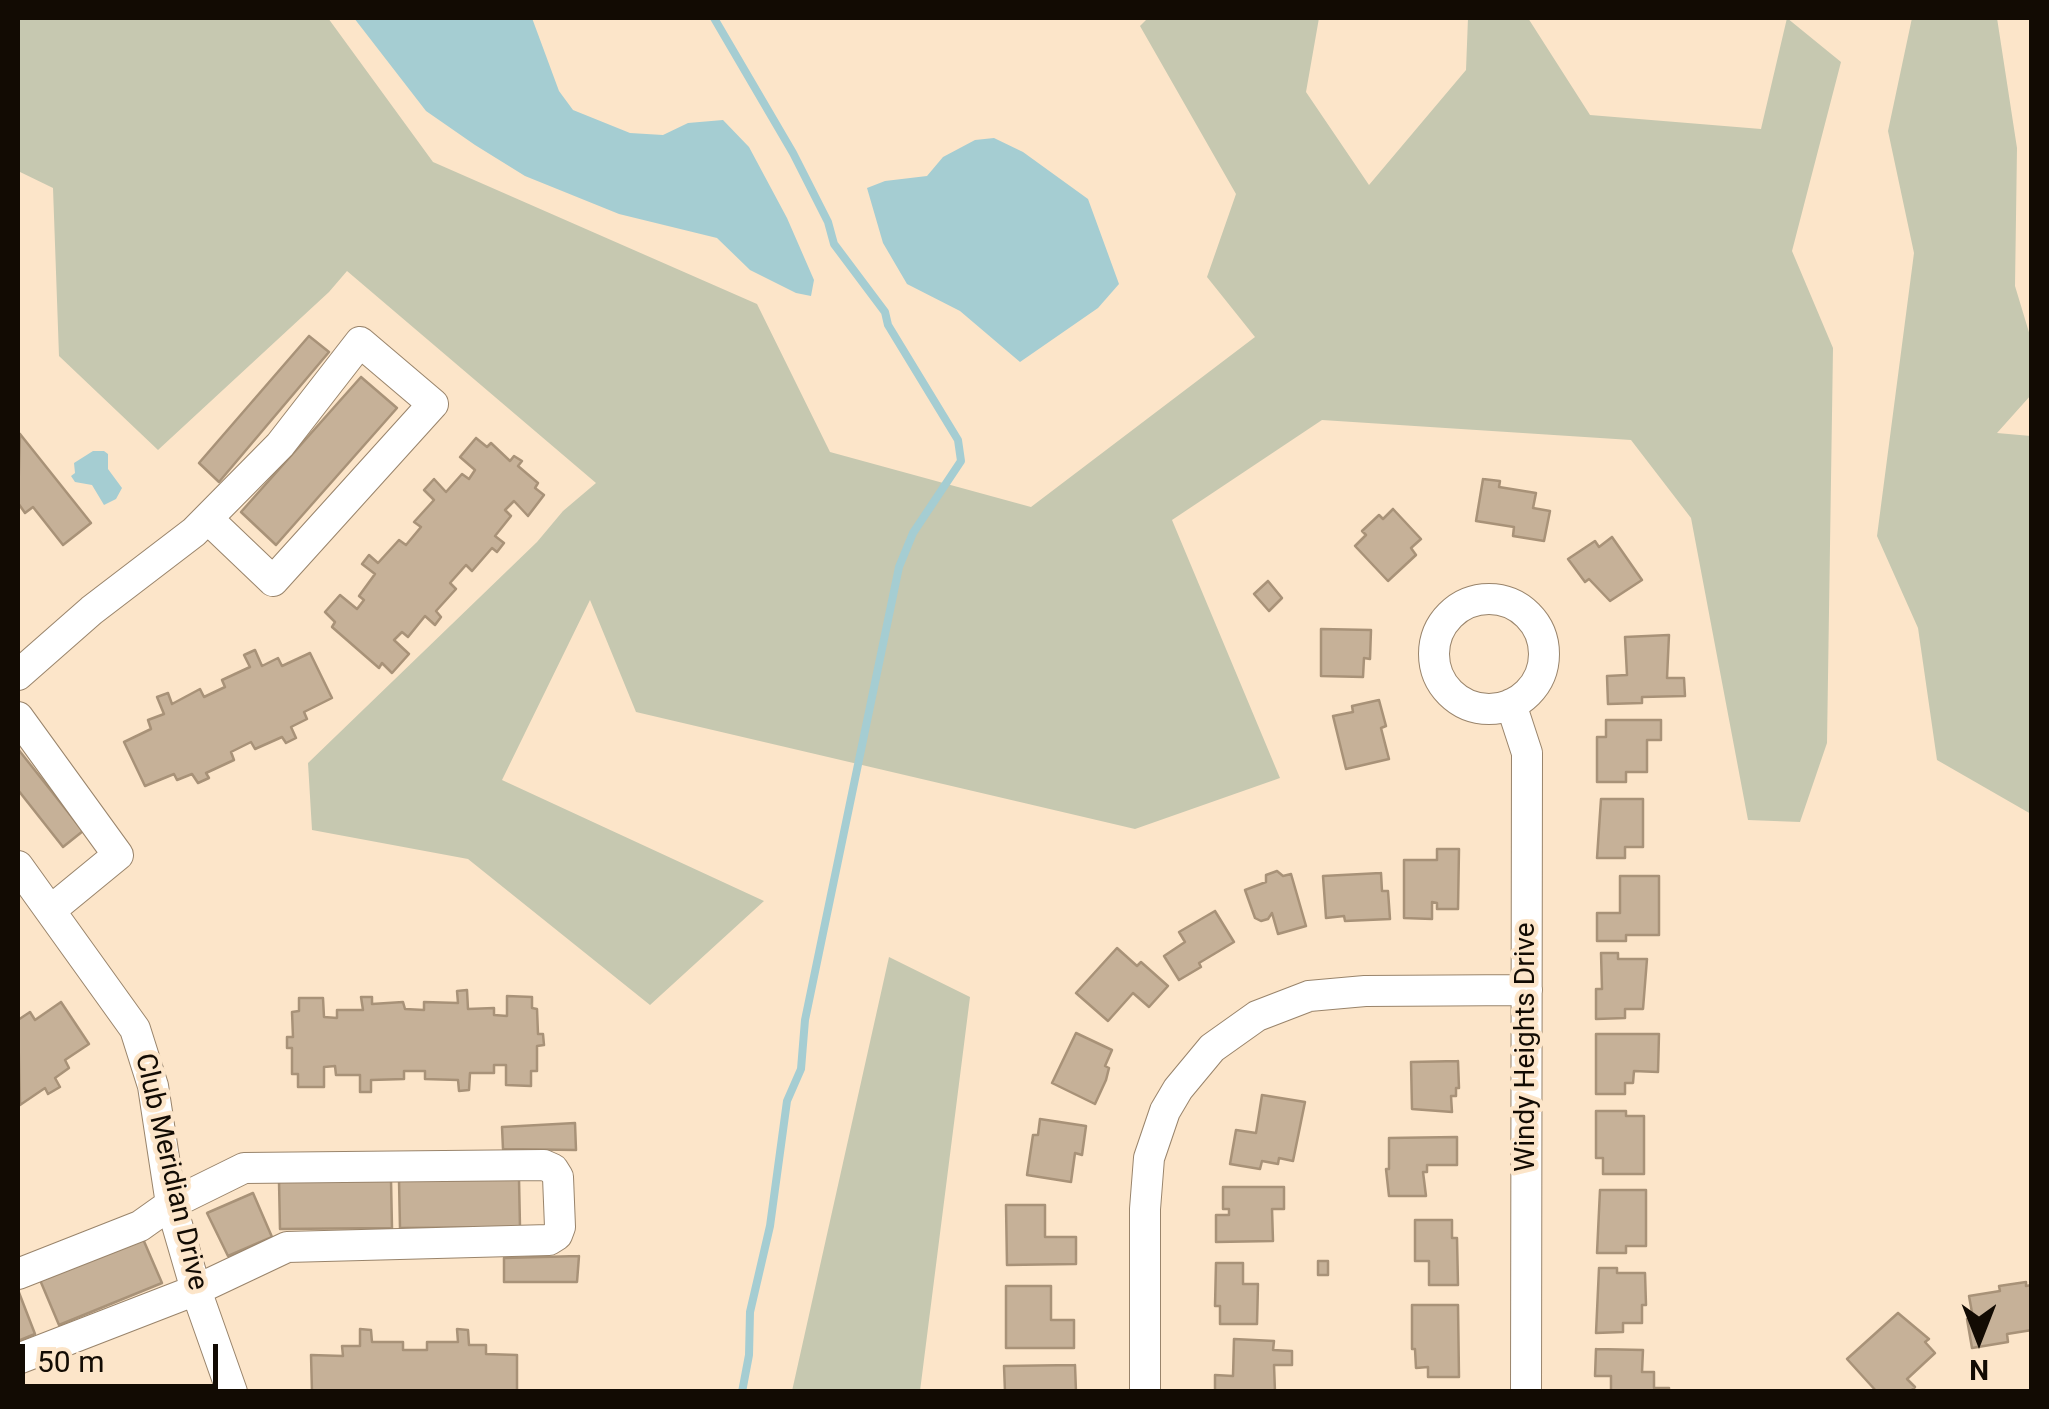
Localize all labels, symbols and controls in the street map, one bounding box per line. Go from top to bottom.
street label: Windy Heights Drive [1510,922,1544,1172]
street label: Club Meridian Drive [126,1050,214,1294]
north arrow [1929,1289,2029,1389]
scale bar [25,1324,222,1386]
text: 50 m [37,1344,104,1379]
text: N [1969,1353,1989,1386]

